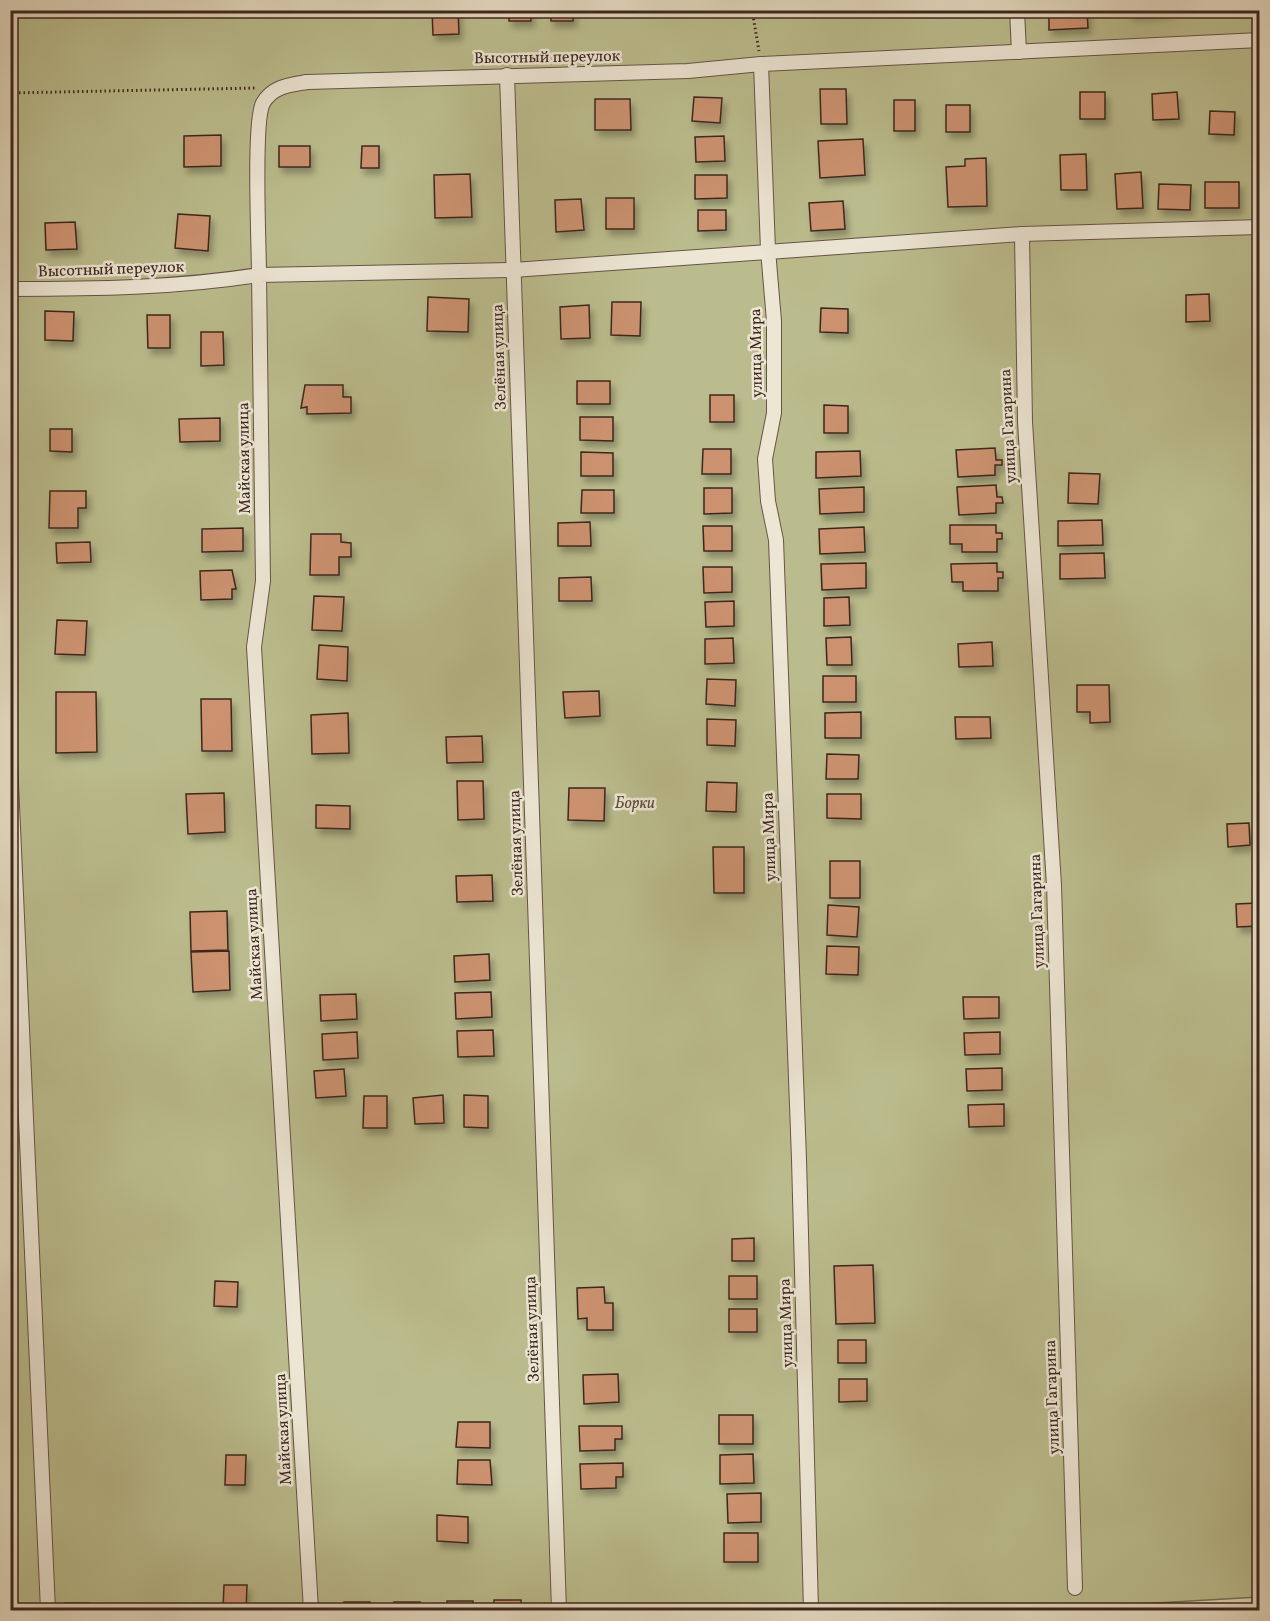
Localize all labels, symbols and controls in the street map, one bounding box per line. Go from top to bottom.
street label: Высотный переулок [474,46,621,70]
street label: Высотный переулок [38,256,185,284]
street label: Зелёная улица [487,303,513,411]
street label: улица Мира [745,308,769,398]
street label: улица Гагарина [995,368,1023,484]
street label: Майская улица [233,402,257,514]
street label: Зелёная улица [504,789,530,897]
street label: улица Мира [757,792,783,882]
park label: Борки [615,793,655,815]
street label: улица Гагарина [1025,853,1051,969]
street label: Майская улица [241,888,269,1000]
street label: Зелёная улица [520,1275,546,1383]
street label: улица Мира [774,1278,800,1368]
street label: улица Гагарина [1040,1339,1066,1455]
street label: Майская улица [270,1373,298,1485]

